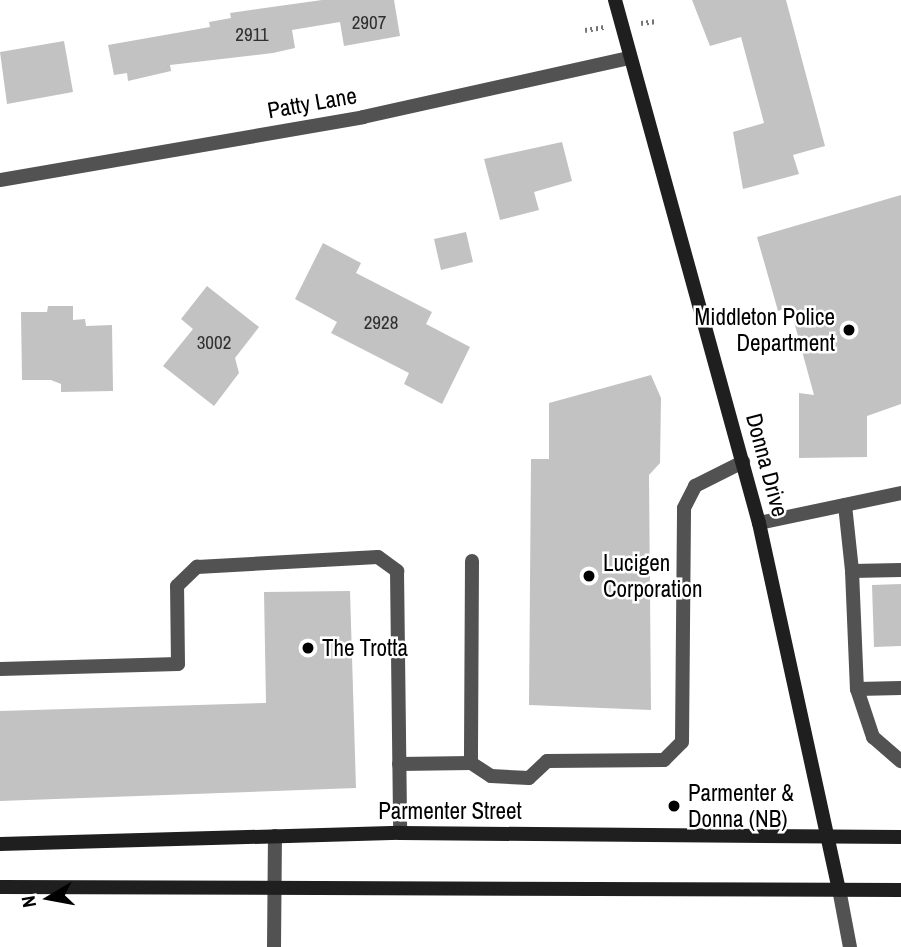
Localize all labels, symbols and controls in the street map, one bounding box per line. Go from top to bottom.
house number: 2907 [352,12,386,34]
house number: 2911 [235,24,269,46]
street label: Patty Lane [265,82,359,124]
place label: Middleton Police Department [695,303,835,357]
house number: 2928 [364,312,398,334]
marker: Middleton Police Department [841,322,857,338]
house number: 3002 [197,332,231,354]
street label: Donna Drive [740,410,794,520]
place label: Lucigen Corporation [603,549,703,603]
marker: Lucigen Corporation [581,568,597,584]
place label: The Trotta [322,634,408,662]
marker: The Trotta [300,640,316,656]
place label: Parmenter & Donna (NB) [688,779,794,833]
street label: Parmenter Street [378,797,522,825]
marker: Parmenter & Donna (NB) [666,798,682,814]
north arrow [14,863,84,933]
text: N [15,894,42,909]

